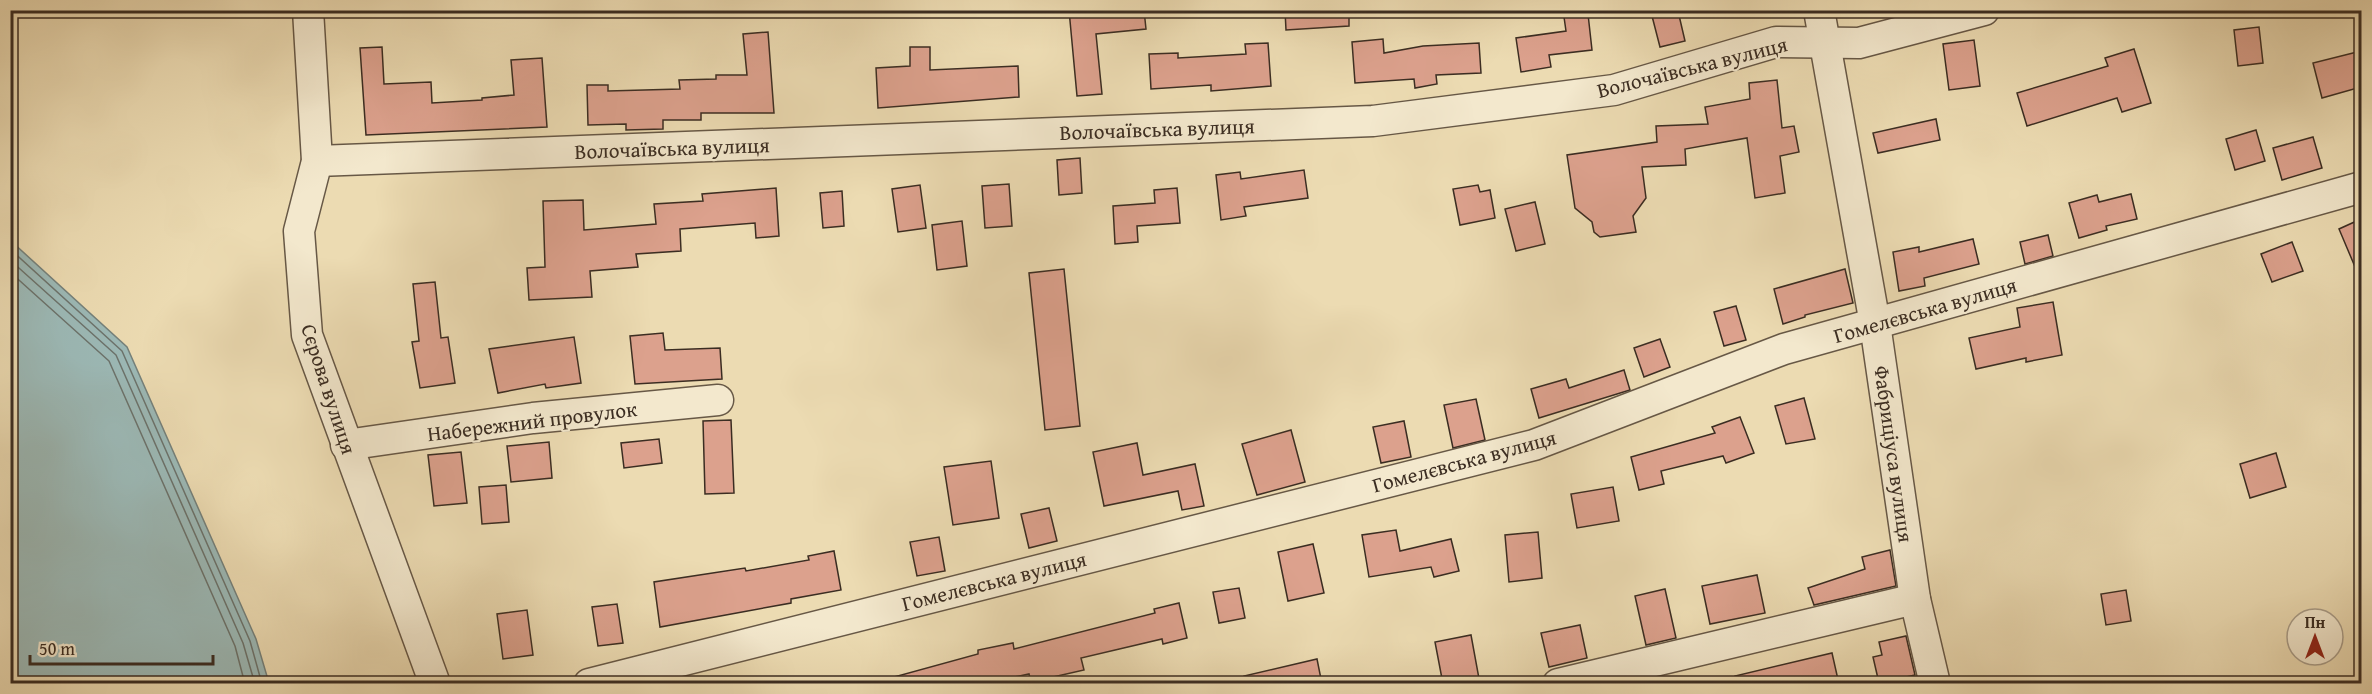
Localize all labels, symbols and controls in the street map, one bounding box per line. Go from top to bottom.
street label: Волочаївська вулиця [1594,28,1791,106]
street label: Волочаївська вулиця [1059,110,1255,148]
street label: Волочаївська вулиця [574,129,770,167]
street label: Гомелєвська вулиця [1830,269,2021,351]
street label: Сєрова вулиця [293,320,365,458]
street label: Фабриціуса вулиця [1866,364,1922,545]
street label: Набережний провулок [425,393,639,449]
street label: Гомелєвська вулиця [1369,421,1560,500]
street label: Гомелєвська вулиця [898,543,1090,619]
north arrow [2285,607,2345,667]
text: Пн [2305,610,2325,634]
scale bar [30,628,213,666]
text: 50 m [39,635,75,662]

